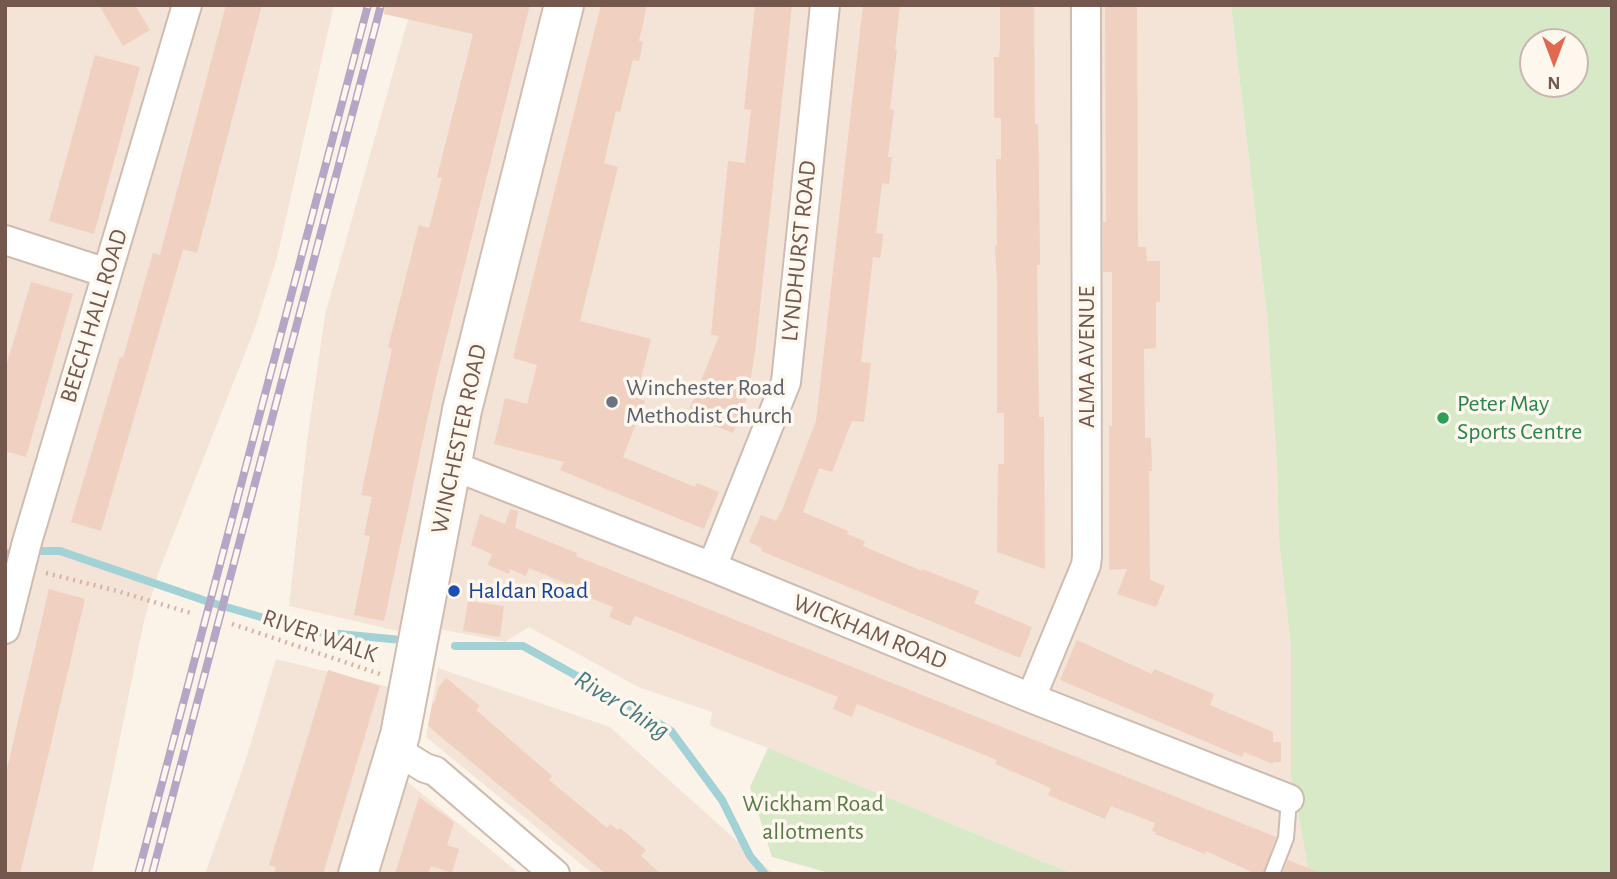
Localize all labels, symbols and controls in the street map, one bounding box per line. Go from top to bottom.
north arrow [1519,28,1589,98]
text: N [1547,73,1561,92]
street label: LYNDHURST ROAD [775,159,823,343]
street label: BEECH HALL ROAD [54,226,134,406]
street label: ALMA AVENUE [1073,286,1101,428]
street label: WINCHESTER ROAD [425,342,493,536]
place label: Winchester Road Methodist Church [626,374,793,430]
place label: Peter May Sports Centre [1457,390,1582,446]
marker: Winchester Road Methodist Church [604,394,620,410]
marker: Peter May Sports Centre [1435,410,1451,426]
place label: Haldan Road [468,577,588,605]
marker: Haldan Road [446,583,462,599]
street label: WICKHAM ROAD [789,588,951,676]
street label: RIVER WALK [259,603,381,669]
water label: River Ching [569,664,675,746]
park label: Wickham Road allotments [742,790,884,846]

